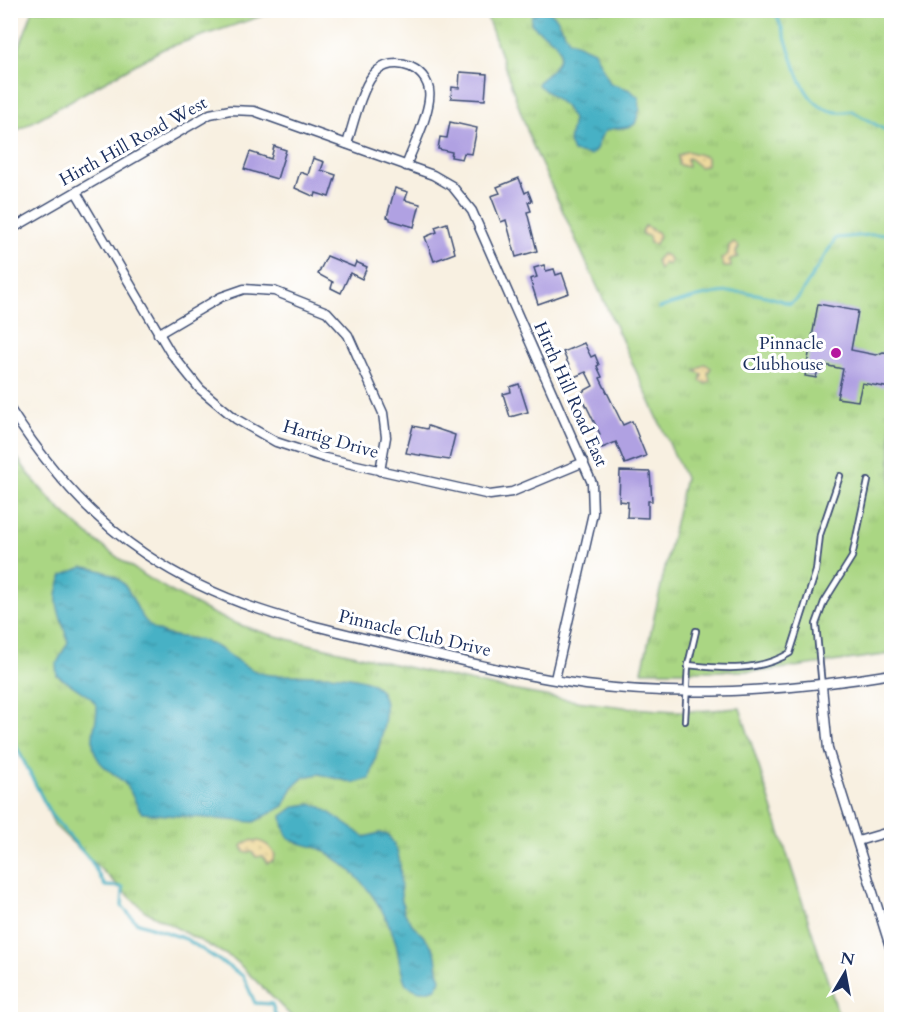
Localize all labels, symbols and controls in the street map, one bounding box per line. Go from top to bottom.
street label: Hirth Hill Road West [55,90,212,192]
street label: Hirth Hill Road East [527,318,614,471]
place label: Pinnacle Clubhouse [742,331,824,377]
marker: Pinnacle Clubhouse [829,346,843,360]
street label: Hartig Drive [280,414,382,465]
street label: Pinnacle Club Drive [336,604,494,663]
north arrow [815,943,875,1003]
text: N [839,947,856,971]

